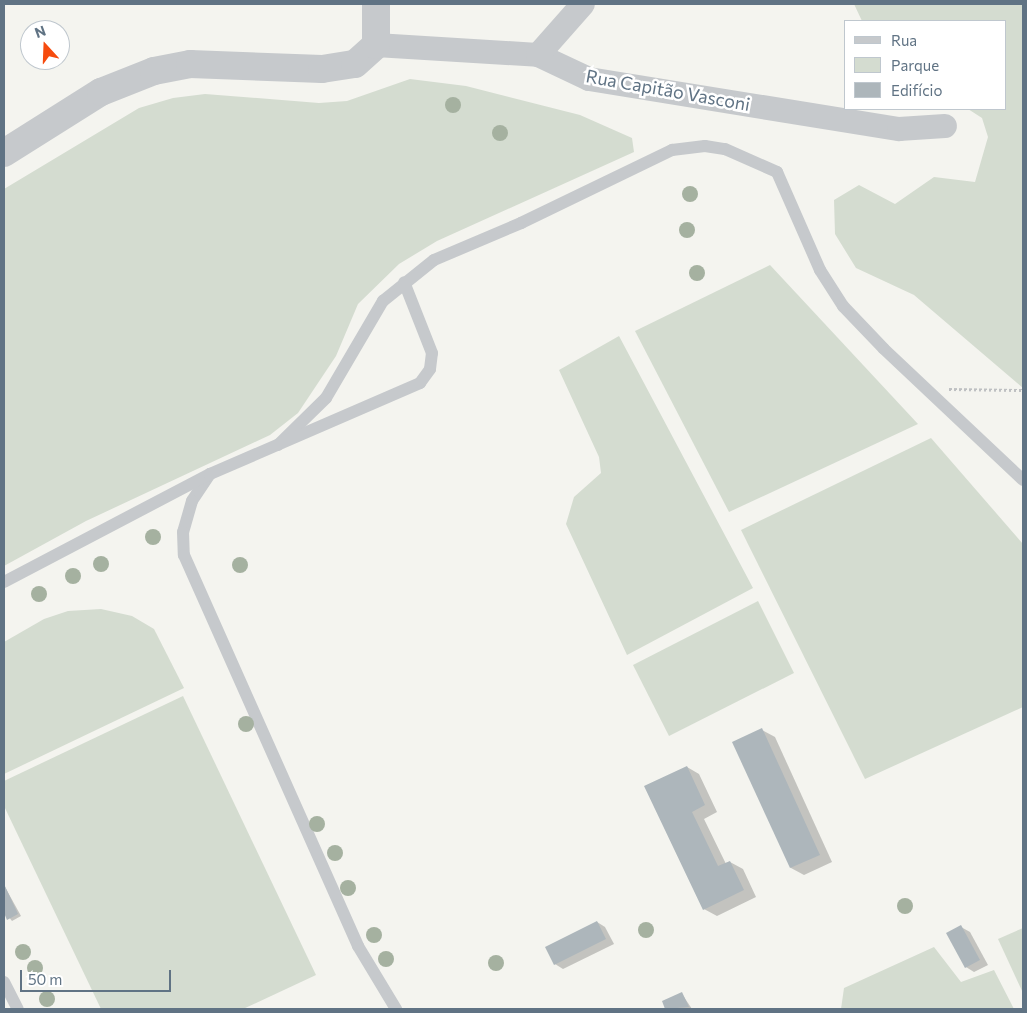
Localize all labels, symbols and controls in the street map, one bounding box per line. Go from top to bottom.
north arrow [20,20,70,70]
legend [844,20,1007,110]
text: N [32,22,48,41]
text: Rua [891,31,917,49]
text: Parque [891,56,939,74]
street label: Rua Capitão Vasconi [584,65,752,115]
text: Edifício [891,81,942,99]
scale bar [22,960,174,992]
text: 50 m [28,970,62,988]

